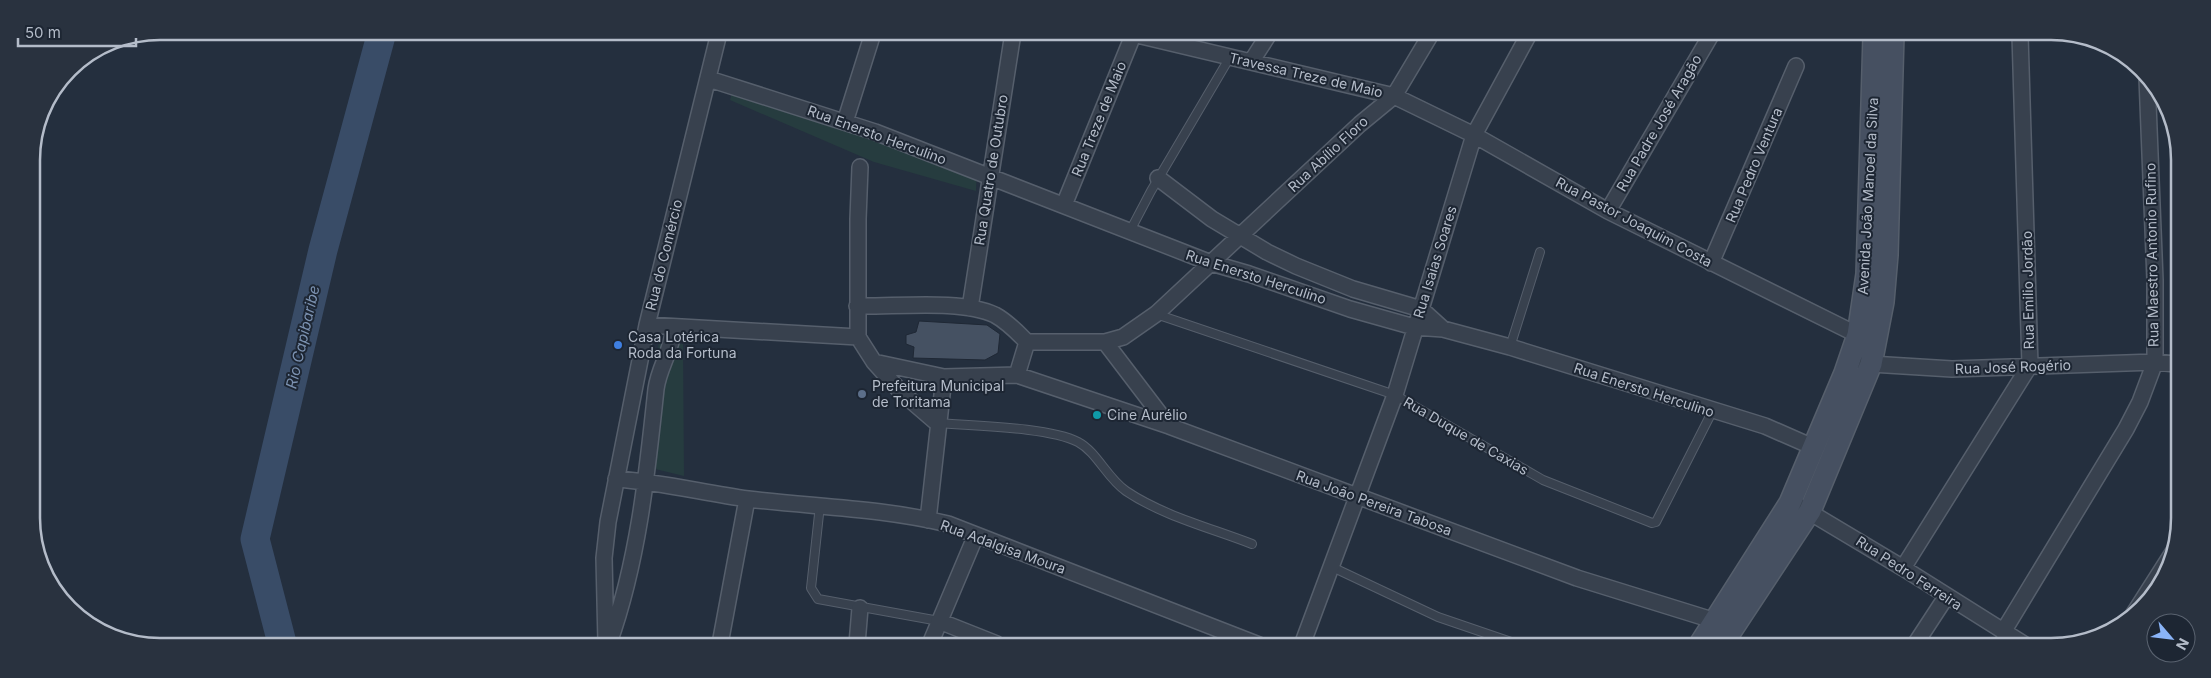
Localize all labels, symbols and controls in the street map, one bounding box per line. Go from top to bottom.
scale bar [18,15,135,47]
text: 50 m [25,23,61,42]
street label: Travessa Treze de Maio [1228,49,1385,100]
street label: Rua Padre José Aragão [1612,51,1705,194]
street label: Rua Treze de Maio [1068,59,1129,179]
street label: Rua Quatro de Outubro [970,93,1011,247]
street label: Avenida João Manoel da Silva [1854,97,1881,295]
street label: Rua Enersto Herculino [805,101,949,168]
street label: Rua Pedro Ventura [1722,105,1785,225]
street label: Rua Abílio Floro [1284,112,1371,195]
street label: Rua Maestro Antonio Rufino [2141,163,2162,347]
street label: Rua Pastor Joaquim Costa [1553,173,1715,270]
street label: Rua do Comércio [641,198,686,312]
street label: Rua Isaias Soares [1409,204,1460,320]
street label: Rua Emilio Jordão [2018,231,2037,349]
street label: Rua Enersto Herculino [1184,246,1329,307]
water label: Rio Capibaribe [281,283,324,390]
place label: Casa Lotérica Roda da Fortuna [628,328,737,361]
marker: Casa Lotérica Roda da Fortuna [612,339,624,351]
street label: Rua José Rogério [1955,356,2071,377]
street label: Rua Enersto Herculino [1572,359,1717,420]
place label: Prefeitura Municipal de Toritama [872,377,1004,410]
marker: Prefeitura Municipal de Toritama [856,388,868,400]
street label: Rua Duque de Caxias [1401,393,1532,478]
place label: Cine Aurélio [1107,406,1187,423]
marker: Cine Aurélio [1091,409,1103,421]
street label: Rua João Pereira Tabosa [1294,466,1454,539]
street label: Rua Adalgisa Moura [938,516,1068,577]
street label: Rua Pedro Ferreira [1853,532,1966,613]
north arrow [2146,613,2196,663]
text: N [2173,636,2193,653]

